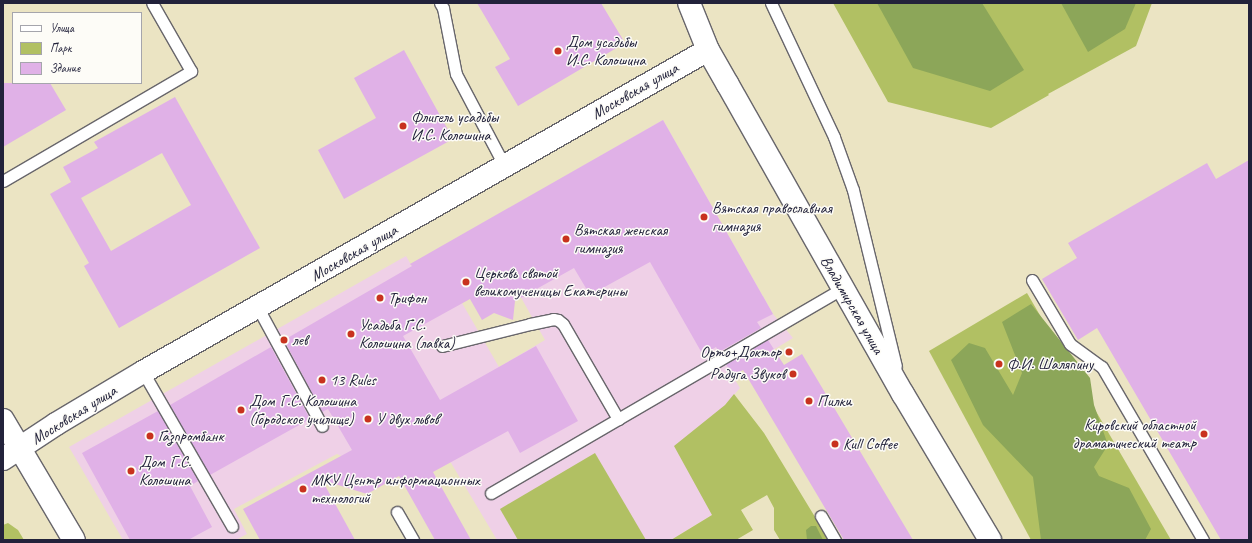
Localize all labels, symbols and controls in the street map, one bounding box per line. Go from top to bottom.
legend [12,12,142,84]
text: Улица [50,20,74,36]
place label: Дом усадьбы И.С. Колошина [566,32,646,70]
text: Парк [50,40,71,56]
marker: Дом усадьбы И.С. Колошина [553,46,563,56]
street label: Московская улица [588,58,682,124]
text: Здание [50,60,80,76]
place label: Флигель усадьбы И.С. Колошина [411,107,497,145]
marker: Флигель усадьбы И.С. Колошина [398,121,408,131]
place label: Вятская православная гимназия [712,198,832,236]
marker: Вятская православная гимназия [699,212,709,222]
street label: Московская улица [307,220,401,286]
place label: Вятская женская гимназия [574,220,667,258]
marker: Вятская женская гимназия [561,234,571,244]
street label: Владимирская улица [816,252,888,358]
place label: Церковь святой великомученицы Екатерины [474,263,627,301]
marker: Церковь святой великомученицы Екатерины [461,277,471,287]
place label: Трифон [388,288,426,308]
marker: Трифон [375,293,385,303]
place label: Усадьба Г.С. Колошина (лавка) [359,315,454,353]
marker: Усадьба Г.С. Колошина (лавка) [346,329,356,339]
place label: лев [292,330,307,350]
marker: лев [279,335,289,345]
place label: Орто+Доктор [700,342,781,362]
marker: Орто+Доктор [784,347,794,357]
place label: Ф.И. Шаляпину [1007,354,1093,374]
marker: Ф.И. Шаляпину [994,359,1004,369]
place label: Радуга Звуков [710,364,785,384]
marker: Радуга Звуков [788,369,798,379]
place label: 13 Rules [330,370,376,390]
marker: 13 Rules [317,375,327,385]
street label: Московская улица [27,381,121,449]
place label: Дом Г.С. Колошина (Городское училище) [249,391,355,429]
place label: Пилки [817,391,852,411]
marker: Пилки [804,396,814,406]
marker: Дом Г.С. Колошина (Городское училище) [236,405,246,415]
place label: У двух львов [376,409,438,429]
marker: У двух львов [363,414,373,424]
place label: Кировский областной драматический театр [1073,415,1196,453]
place label: Газпромбанк [158,426,223,446]
marker: Кировский областной драматический театр [1199,429,1209,439]
marker: Газпромбанк [145,431,155,441]
place label: Kull Coffee [843,434,897,454]
marker: Kull Coffee [830,439,840,449]
place label: Дом Г.С. Колошина [139,452,191,490]
marker: Дом Г.С. Колошина [126,466,136,476]
place label: МКУ Центр информационных технологий [311,470,477,508]
marker: МКУ Центр информационных технологий [298,484,308,494]

